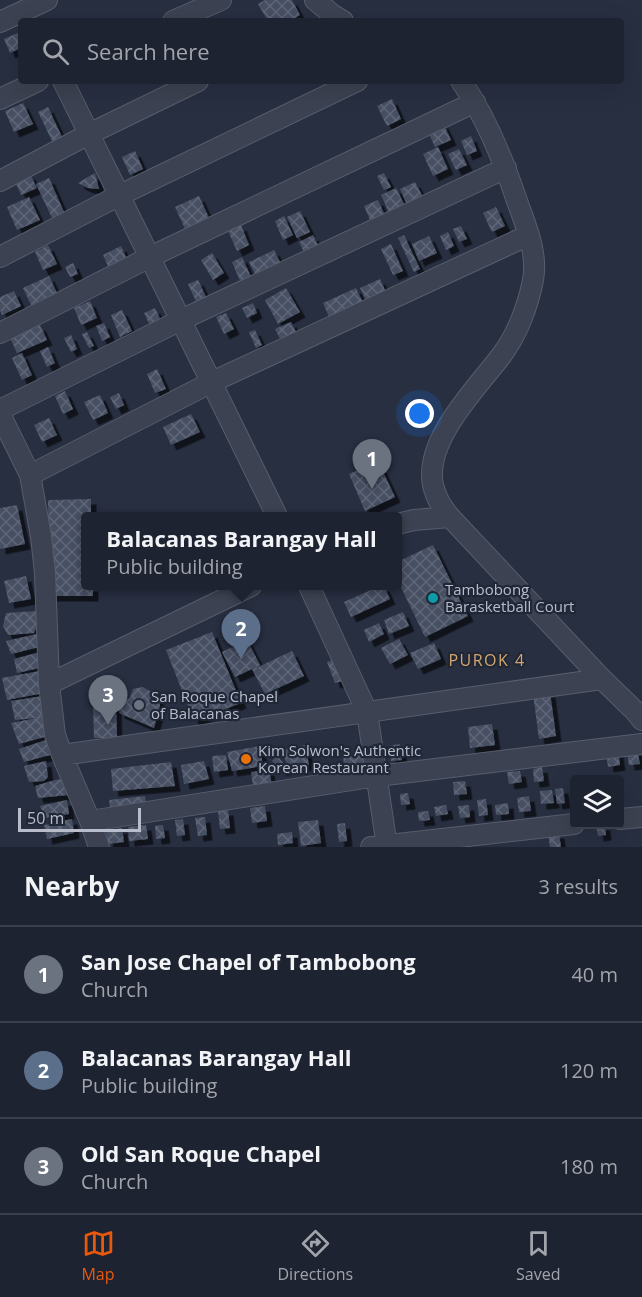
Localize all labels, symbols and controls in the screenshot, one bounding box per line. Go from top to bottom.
search box [18,18,624,84]
icon: search [39,35,72,68]
text: Search here [87,36,210,66]
your location [405,399,434,428]
pin: 1 [352,440,392,489]
popup [81,512,402,590]
text: Balacanas Barangay Hall [106,523,377,553]
text: Public building [106,553,243,580]
place label: Tambobong Barasketball Court [445,579,574,616]
marker: Tambobong Barasketball Court [426,591,440,605]
pin: 2 [222,610,260,659]
district label: PUROK 4 [448,649,526,671]
pin: 3 [88,676,128,725]
place label: San Roque Chapel of Balacanas [151,686,278,723]
marker: San Roque Chapel of Balacanas [132,698,146,712]
place label: Kim Solwon's Authentic Korean Restaurant [258,740,421,777]
marker: Kim Solwon's Authentic Korean Restaurant [239,752,253,766]
map controls [570,775,624,829]
button: layers [570,775,624,829]
scale bar [18,805,141,832]
text: 50 m [27,807,64,829]
text: Nearby [24,868,119,904]
text: 3 results [538,873,618,900]
text: San Jose Chapel of Tambobong [81,946,416,976]
text: 1 [38,961,49,988]
text: 40 m [571,961,618,988]
text: Church [81,976,148,1003]
text: Balacanas Barangay Hall [81,1042,351,1072]
text: 2 [38,1057,49,1084]
text: 120 m [560,1057,618,1084]
text: Public building [81,1072,217,1099]
text: Old San Roque Chapel [81,1138,321,1168]
text: 3 [38,1153,49,1180]
text: 180 m [560,1153,618,1180]
text: Church [81,1168,148,1195]
tab: Map [81,1227,115,1285]
tab: Directions [277,1227,353,1285]
tab: Saved [516,1227,561,1285]

